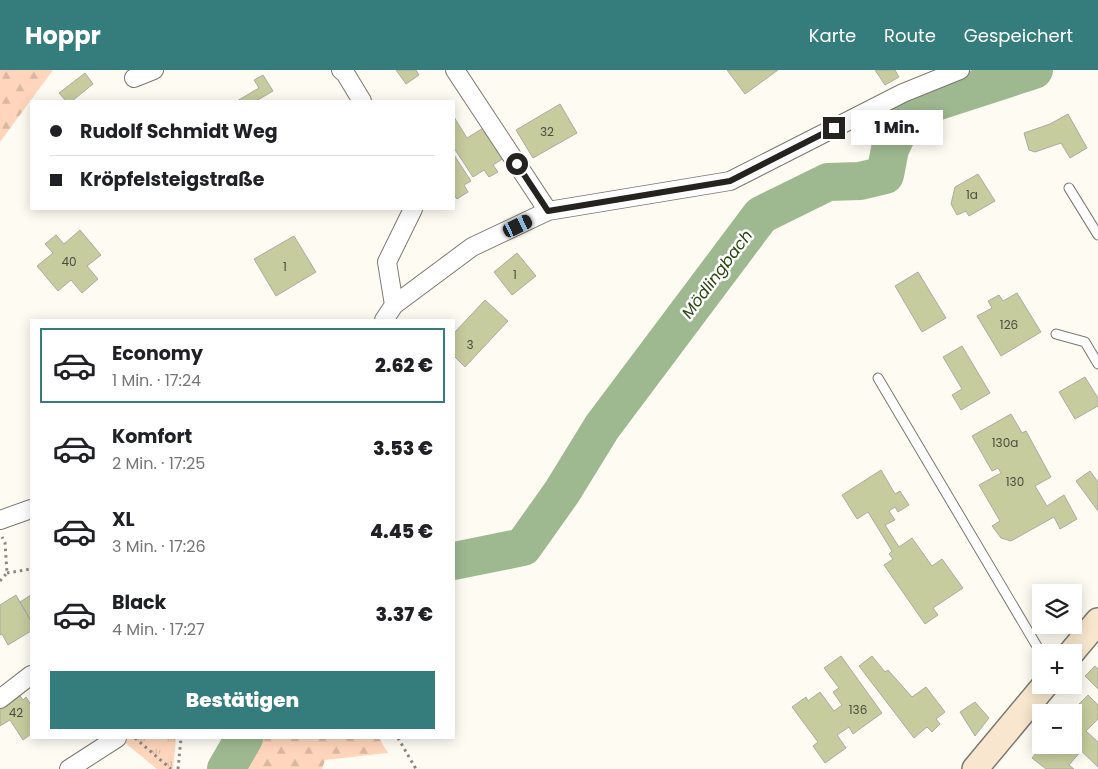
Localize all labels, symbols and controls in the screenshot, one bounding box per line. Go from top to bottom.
text: Hoppr [25,19,101,52]
text: Karte [809,23,856,48]
text: Route [884,23,936,48]
text: Gespeichert [964,23,1073,48]
callout: 1 Min. [852,110,944,146]
text: 1 Min. [875,116,919,139]
route end [823,117,845,139]
text: Rudolf Schmidt Weg [80,118,278,145]
house number: 32 [540,123,554,140]
route start [506,153,528,175]
text: Kröpfelsteigstraße [80,166,265,193]
house number: 1a [966,186,978,203]
car [501,213,534,239]
water label: Mödlingbach [676,225,758,323]
house number: 40 [61,253,77,270]
house number: 1 [283,258,287,275]
house number: 1 [513,266,517,283]
house number: 126 [1000,316,1018,333]
house number: 3 [466,336,474,353]
text: Economy [112,340,203,367]
icon: car [52,343,97,388]
text: 2.62 € [375,352,433,379]
text: 1 Min. · 17:24 [112,369,201,392]
text: Komfort [112,423,192,450]
icon: car [52,426,97,471]
house number: 130a [992,434,1018,451]
text: 3.53 € [373,435,433,462]
text: 2 Min. · 17:25 [112,452,205,475]
house number: 130 [1006,473,1024,490]
text: XL [112,506,135,533]
icon: car [52,509,97,554]
text: 4.45 € [370,518,433,545]
text: 3 Min. · 17:26 [112,535,206,558]
map controls [1032,584,1082,754]
button: layers [1032,584,1082,634]
text: Black [112,589,166,616]
icon: car [52,592,97,637]
text: 3.37 € [375,601,433,628]
text: 4 Min. · 17:27 [112,618,205,641]
button: + [1032,644,1082,694]
button: Bestätigen [50,671,435,729]
house number: 136 [849,701,867,718]
house number: 42 [9,704,23,721]
button: − [1032,704,1082,754]

